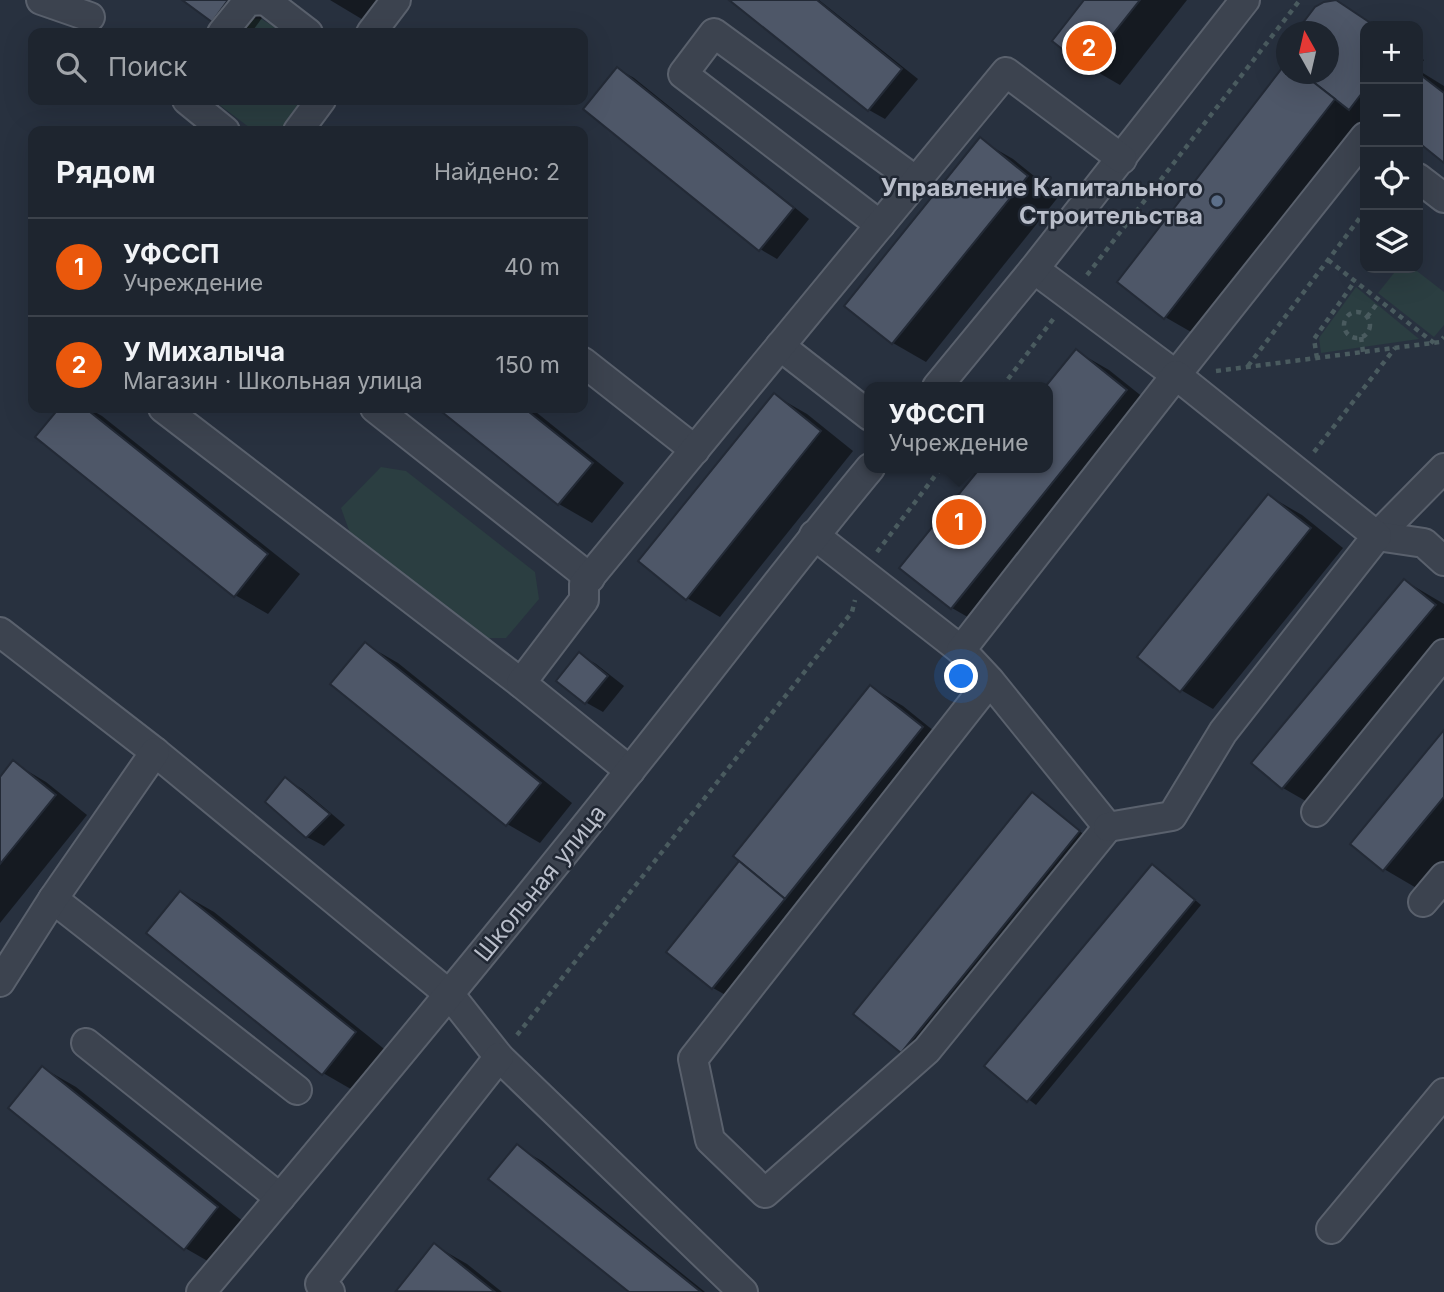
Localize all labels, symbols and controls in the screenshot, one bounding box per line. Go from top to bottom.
north arrow [1276,21,1339,84]
map controls [1360,21,1423,273]
button: + [1360,21,1423,84]
pin: 2 [1066,22,1112,74]
search box [28,28,588,105]
icon: search [52,48,90,86]
text: Поиск [108,51,187,82]
button: − [1360,84,1423,147]
button: locate [1360,147,1423,210]
text: Рядом [56,154,156,190]
text: Найдено: 2 [434,158,560,186]
place label: Управление Капитального Строительства [881,173,1203,230]
marker: Управление Капитального Строительства [1209,193,1225,209]
button: layers [1360,210,1423,273]
text: УФССП [123,238,220,269]
text: 1 [74,253,84,281]
text: 40 m [504,253,560,281]
text: Учреждение [123,269,263,297]
text: У Михалыча [123,336,285,367]
text: 2 [72,351,86,379]
text: 150 m [496,351,560,379]
text: Магазин · Школьная улица [123,367,423,395]
popup [864,382,1053,473]
text: УФССП [888,398,985,429]
text: Учреждение [888,429,1029,457]
pin: 1 [936,496,982,548]
your location [944,659,978,693]
street label: Школьная улица [468,799,612,967]

